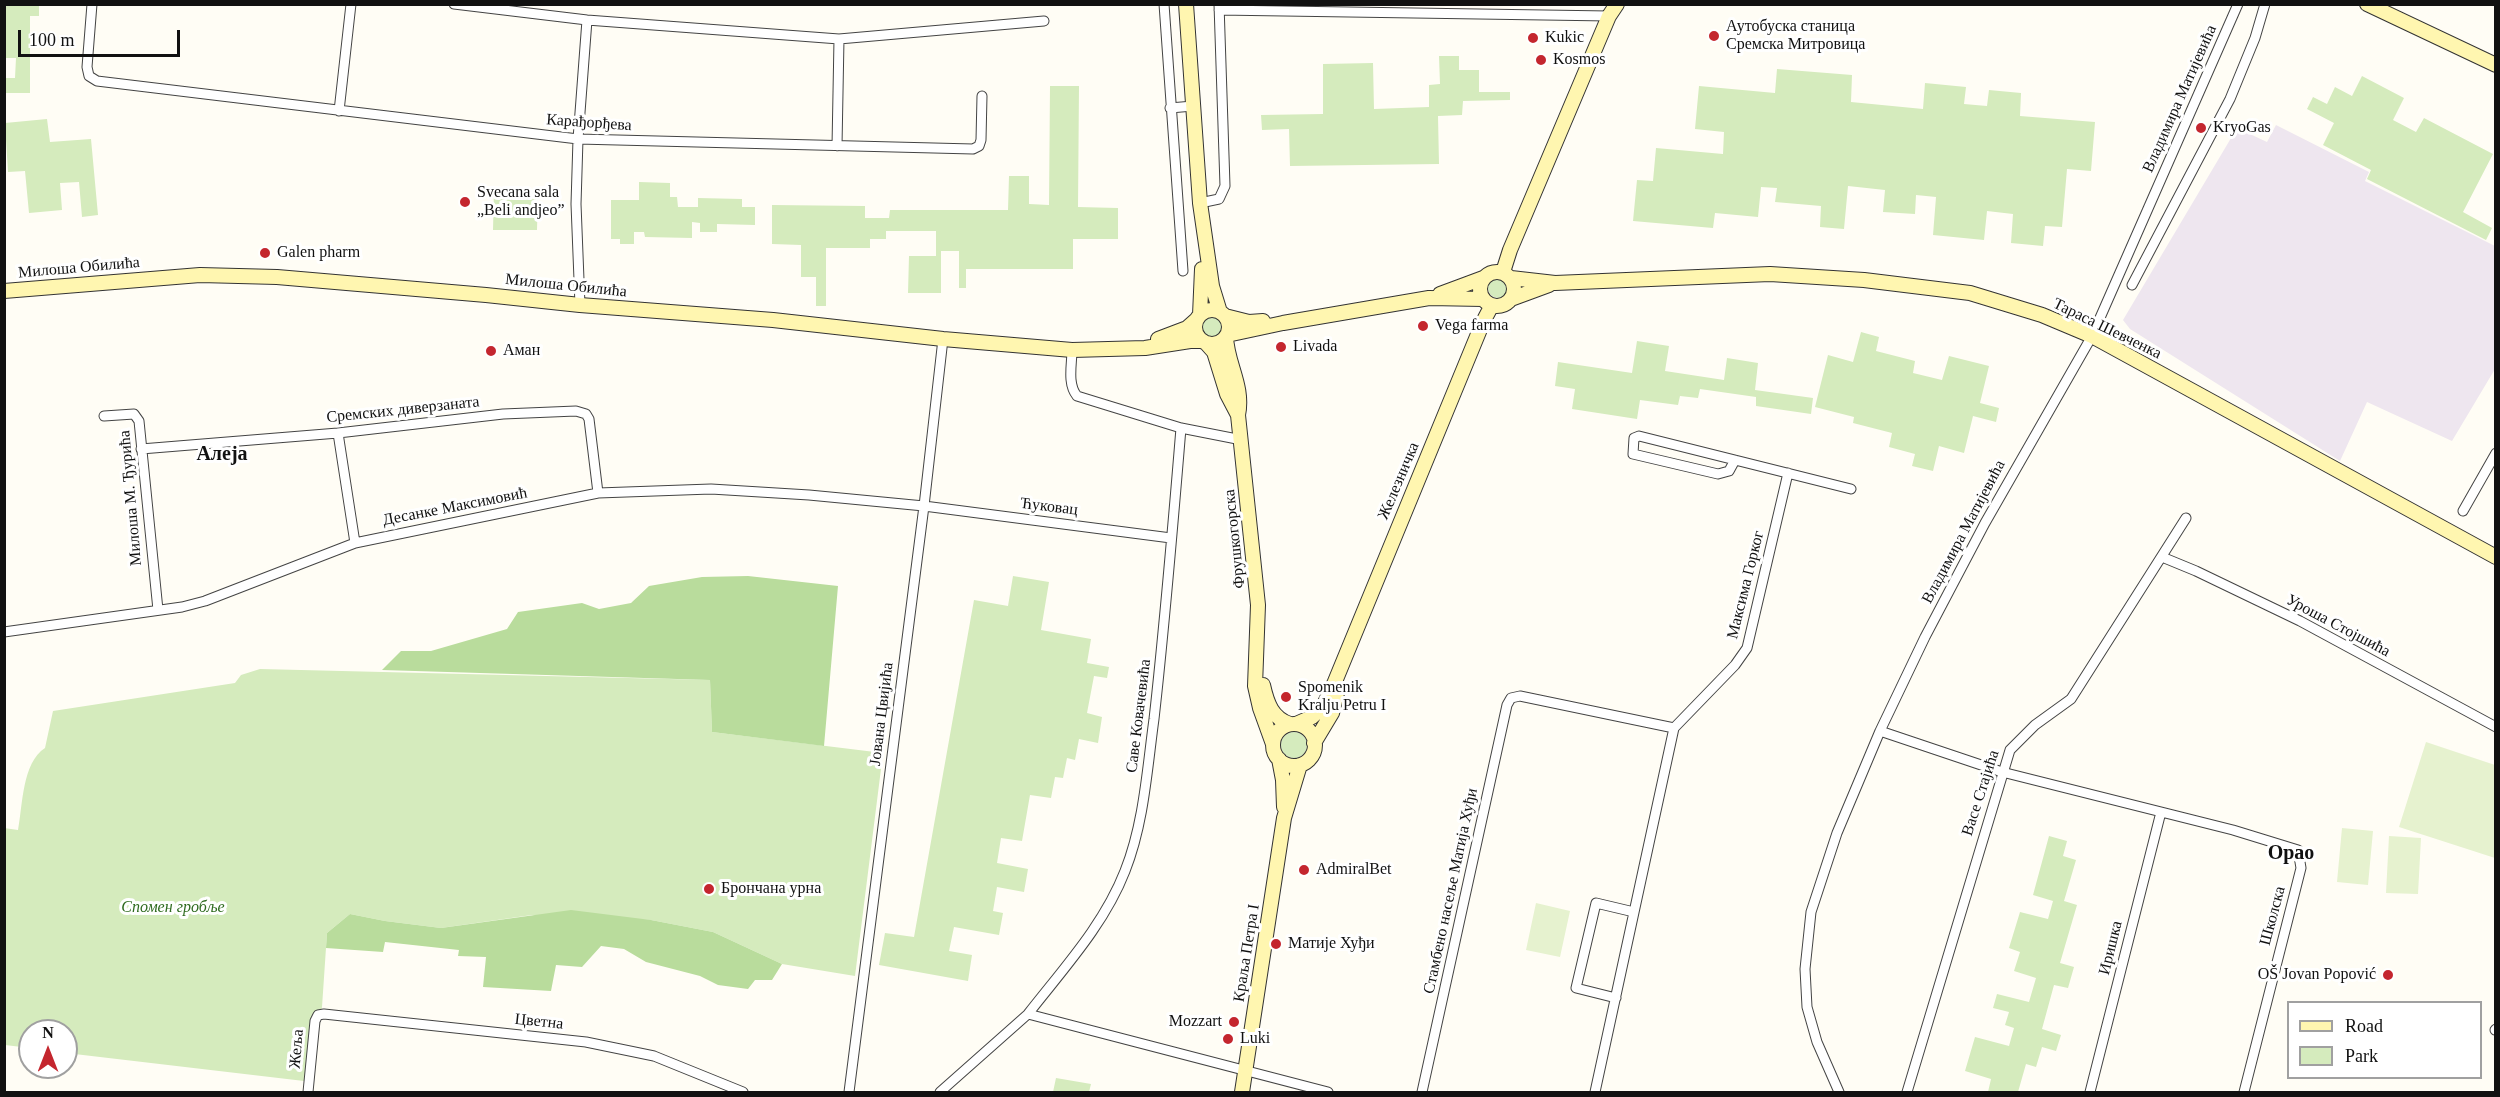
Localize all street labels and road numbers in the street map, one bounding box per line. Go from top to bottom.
street label: Владимира Матијевића [2139,22,2221,176]
street label: Карађорђева [546,110,632,136]
street label: Милоша Обилића [17,253,141,283]
street label: Милоша Обилића [504,270,628,302]
street label: Тараса Шевченка [2050,294,2164,364]
street label: Сремских диверзаната [326,392,480,428]
street label: Милоша М. Ђурића [116,429,146,567]
street label: Железничка [1374,439,1424,523]
street label: Владимира Матијевића [1918,457,2010,607]
street label: Десанке Максимовић [381,484,529,530]
street label: Фрушкогорска [1220,488,1250,590]
street label: Ћуковац [1019,494,1079,520]
street label: Максима Горког [1723,529,1769,641]
street label: Уроша Стојшића [2283,591,2393,661]
street label: Саве Ковачевића [1123,658,1155,774]
street label: Јована Цвијића [866,661,898,767]
street label: Васе Стајића [1958,748,2004,838]
street label: Стамбено насеље Матија Хуђи [1420,786,1482,996]
street label: Школска [2256,884,2290,948]
street label: Краља Петра I [1230,903,1264,1003]
street label: Иришка [2095,919,2127,977]
street label: Цветна [514,1010,564,1034]
street label: Жеља [286,1029,308,1069]

